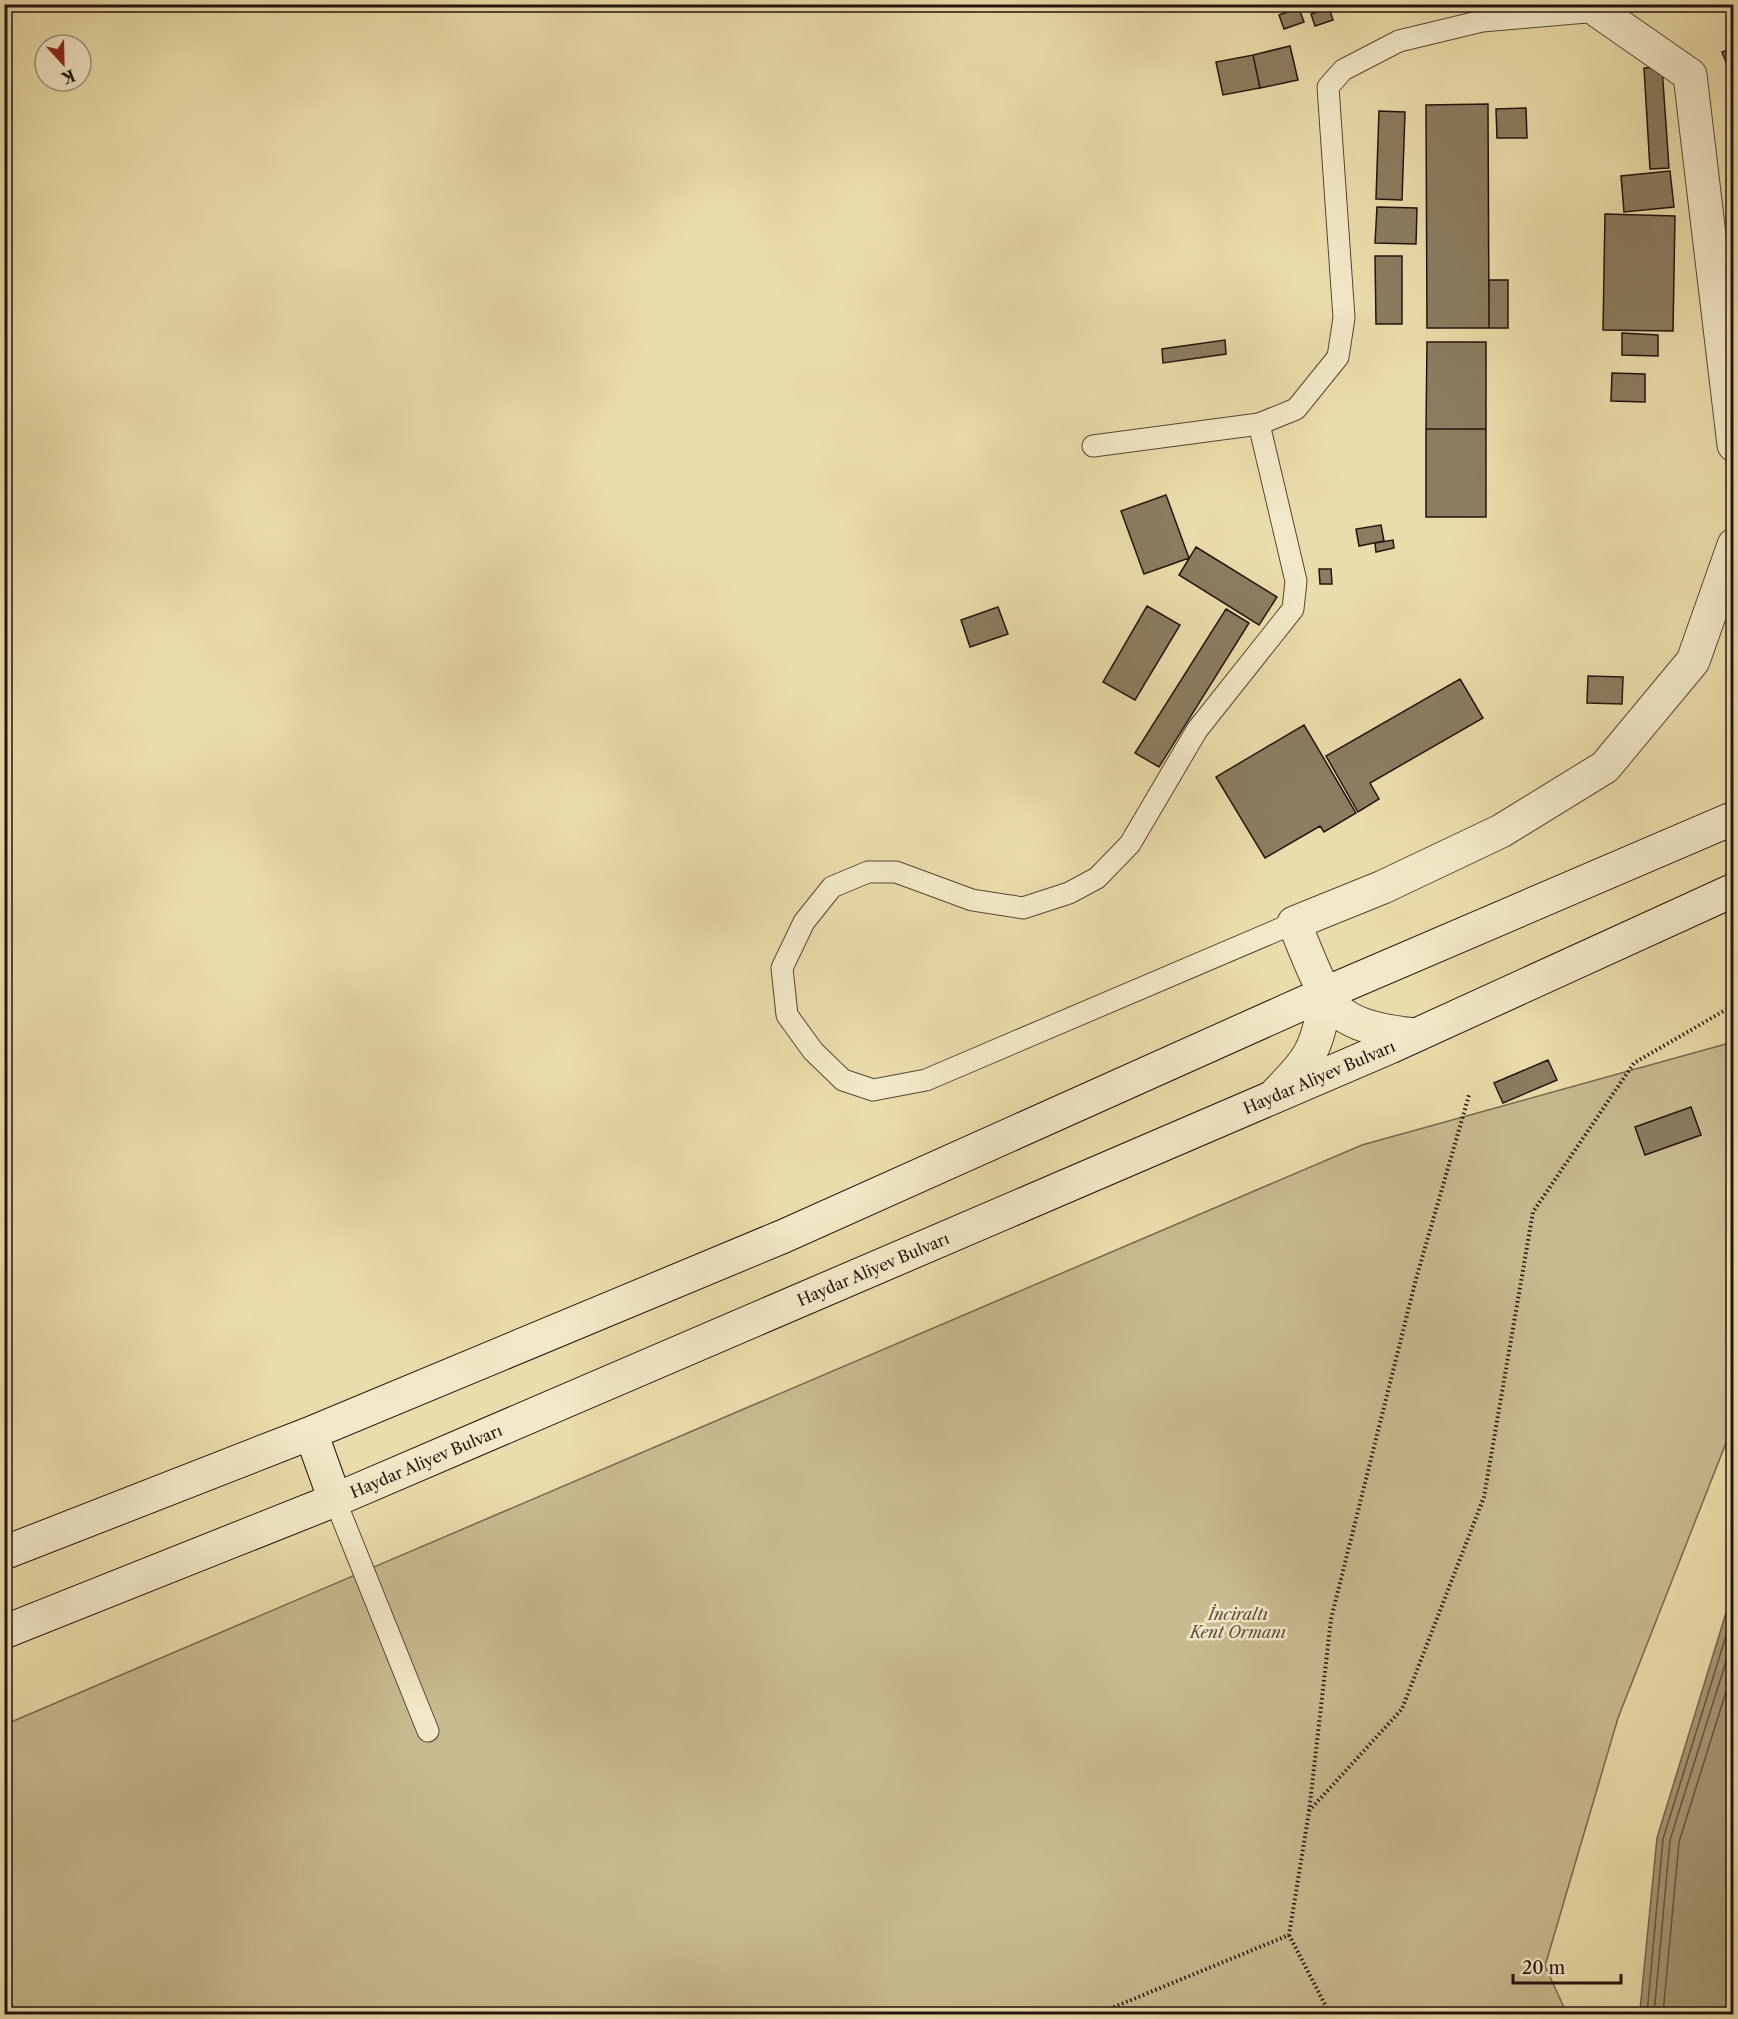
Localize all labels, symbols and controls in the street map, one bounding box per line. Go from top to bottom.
north arrow [33,33,93,93]
text: K [58,65,78,89]
street label: Haydar Aliyev Bulvarı [1240,1036,1398,1118]
street label: Haydar Aliyev Bulvarı [794,1228,952,1310]
street label: Haydar Aliyev Bulvarı [347,1420,505,1502]
park label: İnciraltı Kent Ormanı [1188,1604,1286,1642]
scale bar [1513,1947,1621,1985]
text: 20 m [1522,1957,1566,1979]

